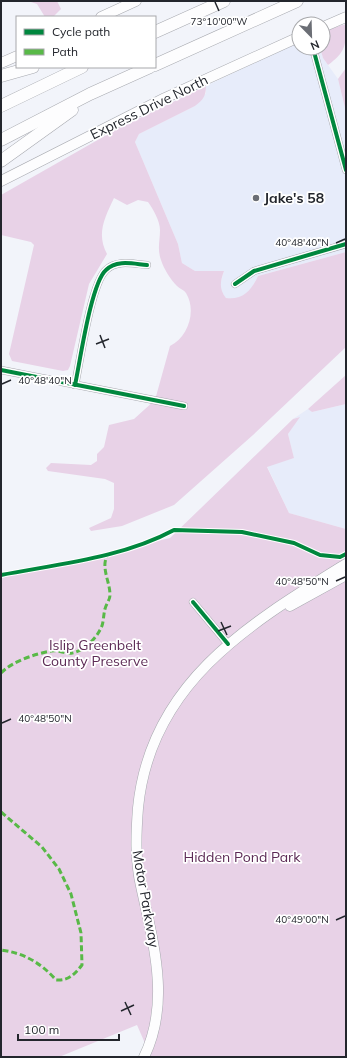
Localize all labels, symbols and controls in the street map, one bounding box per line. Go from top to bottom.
text: 73°10'00"W [191,15,247,28]
legend [16,16,156,68]
north arrow [291,16,331,56]
text: Cycle path [52,24,110,39]
text: N [308,37,321,53]
text: Path [52,44,78,59]
street label: Express Drive North [87,71,211,143]
place label: Jake's 58 [264,189,324,207]
marker: Jake's 58 [251,193,261,203]
text: 40°48'40"N [275,236,329,249]
text: 40°48'40"N [18,374,72,387]
text: 40°48'50"N [275,575,329,588]
park label: Islip Greenbelt County Preserve [42,636,148,670]
text: 40°48'50"N [18,712,72,725]
park label: Hidden Pond Park [184,848,301,866]
street label: Motor Parkway [129,849,164,950]
text: 40°49'00"N [275,913,329,926]
scale bar [18,1016,119,1042]
text: 100 m [24,1022,59,1037]

